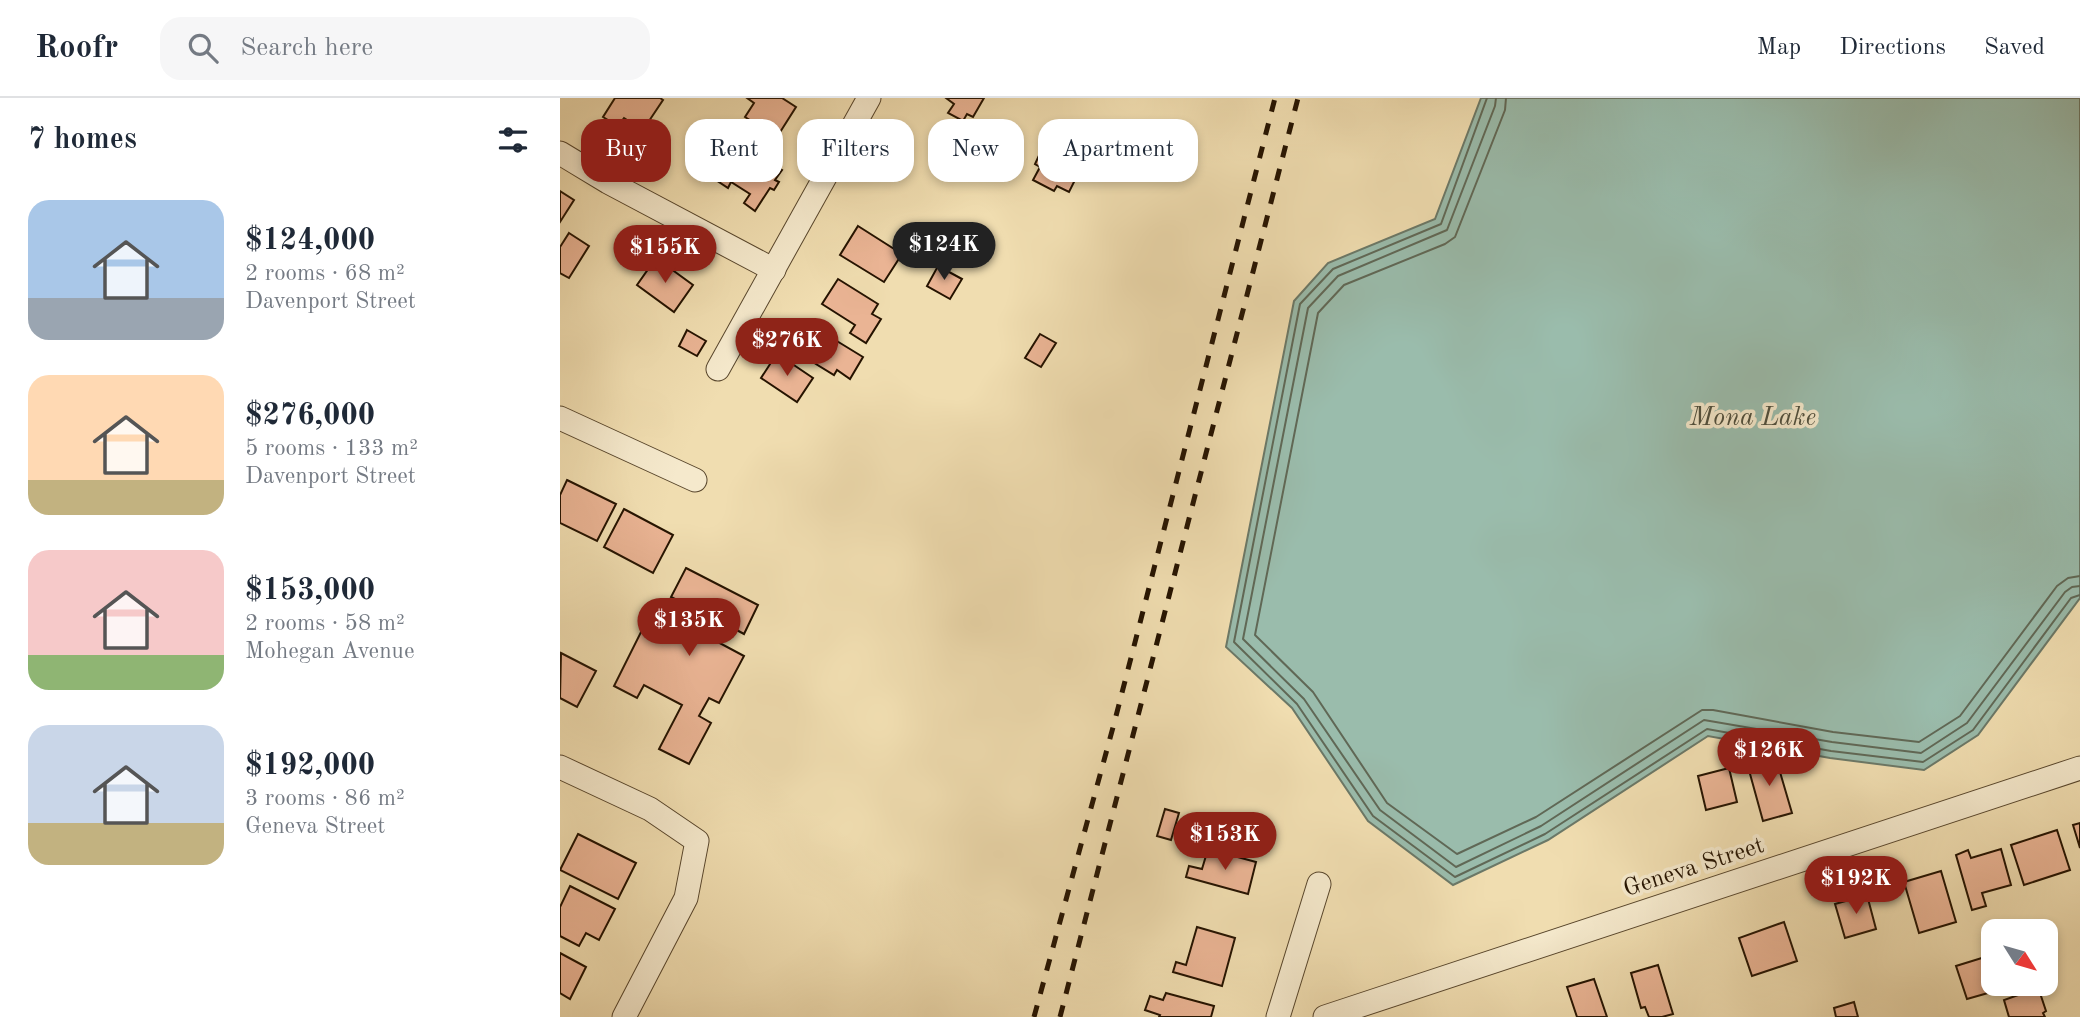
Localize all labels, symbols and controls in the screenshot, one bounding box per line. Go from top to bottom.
search box [160,17,650,80]
icon: search [184,29,222,67]
text: Roofr [35,32,118,65]
text: Search here [240,35,373,61]
text: Map [1757,36,1801,60]
text: Directions [1839,36,1946,60]
text: Saved [1984,36,2045,60]
chip: Buy [581,119,671,182]
chip: Rent [685,119,783,182]
chip: Filters [797,119,914,182]
chip: New [928,119,1024,182]
chip: Apartment [1038,119,1198,182]
icon: filters [494,121,532,159]
text: 7 homes [28,125,137,155]
pin: $124K [895,222,993,282]
text: $124,000 [245,226,375,256]
pin: $155K [616,226,714,285]
icon: home [84,228,168,312]
text: $124K [908,233,980,256]
text: $155K [629,236,701,259]
text: 2 rooms · 68 m² [245,262,405,285]
text: Davenport Street [245,290,416,313]
pin: $276K [738,318,836,378]
text: $276K [751,329,823,352]
text: $276,000 [245,401,375,431]
icon: home [84,403,168,487]
water label: Mona Lake [1689,405,1816,431]
text: 5 rooms · 133 m² [245,437,418,460]
text: Davenport Street [245,465,416,488]
text: $153,000 [245,576,375,606]
icon: home [84,578,168,662]
pin: $135K [640,598,738,658]
text: $135K [653,609,725,632]
text: 2 rooms · 58 m² [245,612,405,635]
text: Mohegan Avenue [245,640,414,663]
pin: $126K [1720,728,1818,788]
text: $126K [1733,739,1805,762]
text: $192,000 [245,751,375,781]
icon: home [84,753,168,837]
text: 3 rooms · 86 m² [245,787,405,810]
pin: $153K [1176,812,1274,872]
text: Geneva Street [245,815,385,838]
text: $153K [1189,823,1261,846]
street label: Geneva Street [1621,834,1767,902]
pin: $192K [1807,856,1905,916]
text: $192K [1820,867,1892,890]
north arrow [1981,919,2058,996]
map controls [1981,919,2058,996]

